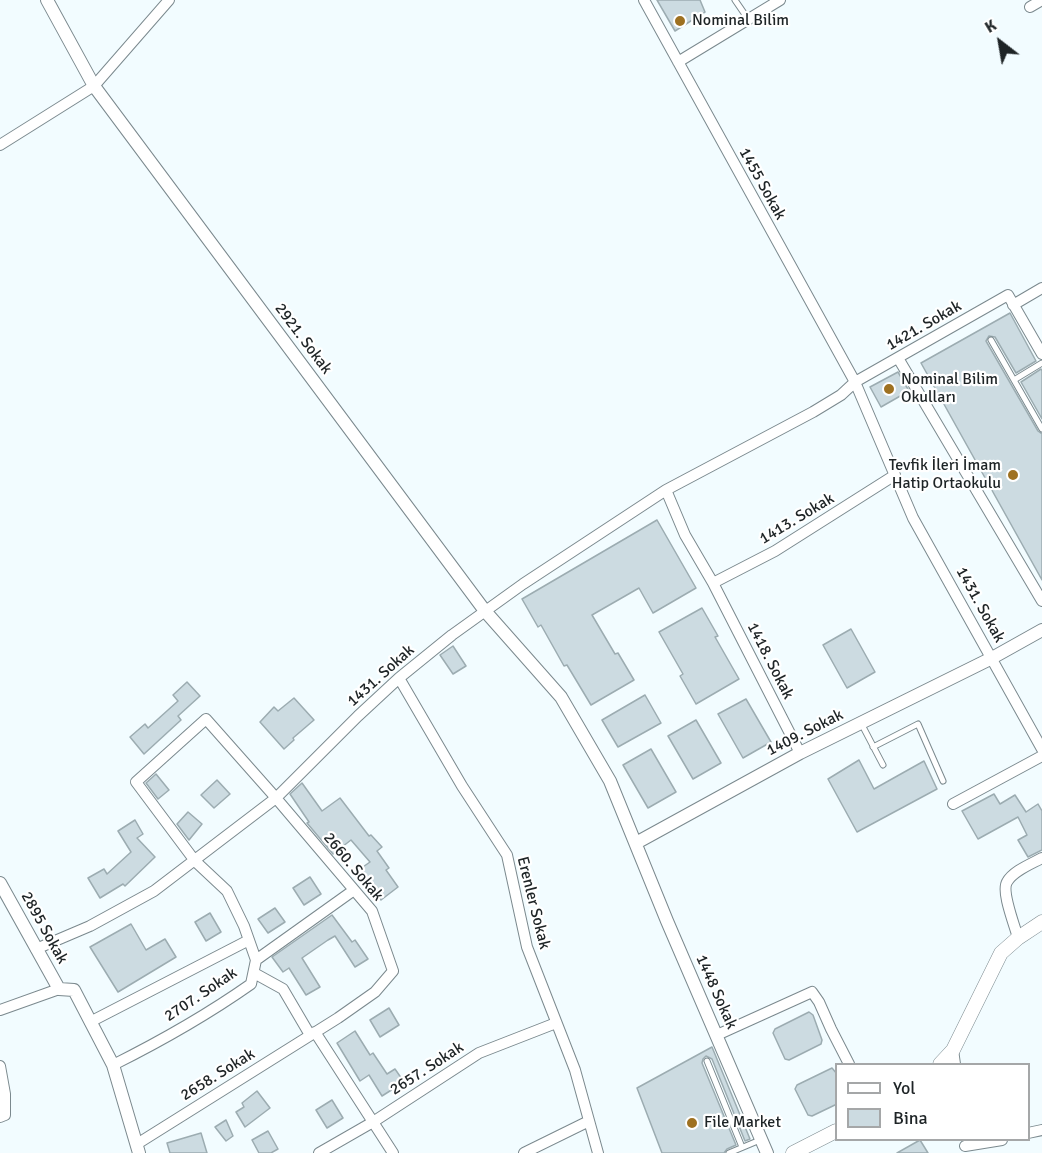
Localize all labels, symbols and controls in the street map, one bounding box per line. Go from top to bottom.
place label: Nominal Bilim [692,11,789,31]
north arrow [970,12,1030,72]
marker: Nominal Bilim [673,14,687,28]
text: K [981,15,1000,38]
street label: 1455 Sokak [734,145,790,223]
street label: 1421. Sokak [883,297,965,355]
street label: 2921. Sokak [270,300,336,378]
place label: Nominal Bilim Okulları [901,370,998,408]
marker: Nominal Bilim Okulları [882,382,896,396]
place label: Tevfik İleri İmam Hatip Ortaokulu [889,456,1001,494]
marker: Tevfik İleri İmam Hatip Ortaokulu [1006,468,1020,482]
street label: 1413. Sokak [756,489,838,549]
street label: 1431. Sokak [951,564,1009,646]
street label: 1418. Sokak [742,619,798,703]
street label: 1431. Sokak [343,641,419,711]
street label: 1409. Sokak [763,705,847,761]
street label: 2660. Sokak [319,829,387,905]
street label: Erenler Sokak [512,855,554,951]
street label: 2895 Sokak [16,889,72,967]
street label: 1448 Sokak [691,952,741,1032]
street label: 2707. Sokak [161,964,241,1026]
street label: 2657. Sokak [387,1038,467,1100]
street label: 2658. Sokak [177,1045,259,1105]
legend [835,1063,1030,1141]
text: Yol [893,1077,916,1099]
text: Bina [893,1107,928,1129]
place label: File Market [704,1113,781,1133]
marker: File Market [685,1116,699,1130]

